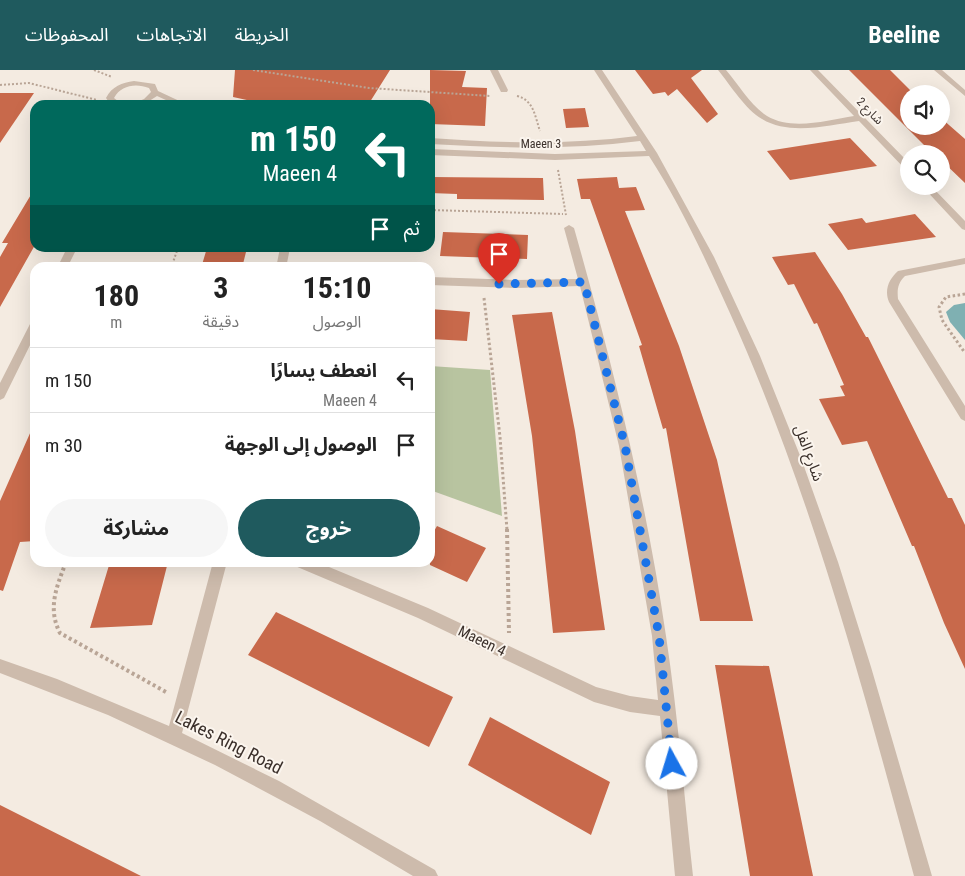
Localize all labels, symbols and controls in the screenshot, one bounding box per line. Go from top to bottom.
text: Beeline [868,21,940,49]
text: المحفوظات [25,24,109,45]
text: الاتجاهات [137,24,207,45]
text: الخريطة [235,24,289,45]
map controls [900,85,950,195]
button: sound [900,85,950,135]
street label: شارع 2 [852,95,886,129]
text: 150 m [250,119,337,160]
icon: left [355,120,420,185]
street label: Maeen 3 [521,137,561,151]
button: search [900,145,950,195]
text: Maeen 4 [263,161,337,186]
icon: arrive [366,215,394,243]
text: ثم [404,217,420,240]
pin [478,233,520,284]
icon: arrive [485,240,513,268]
text: 3 [213,270,228,305]
text: 15:10 [303,270,371,305]
text: 180 [94,278,139,313]
text: دقيقة [203,312,239,331]
text: الوصول [313,312,361,331]
text: m [110,313,122,332]
text: انعطف يسارًا [271,359,377,382]
icon: left [392,366,420,394]
text: 150 m [45,369,92,392]
text: Maeen 4 [323,391,377,410]
street label: شارع الفل [788,422,828,485]
icon: arrive [392,431,420,459]
text: الوصول إلى الوجهة [225,433,377,456]
text: 30 m [45,434,82,457]
button: مشاركة [45,499,228,557]
button: خروج [238,499,420,557]
street label: Maeen 4 [455,622,509,660]
street label: Lakes Ring Road [172,706,286,778]
position arrow [645,737,697,789]

